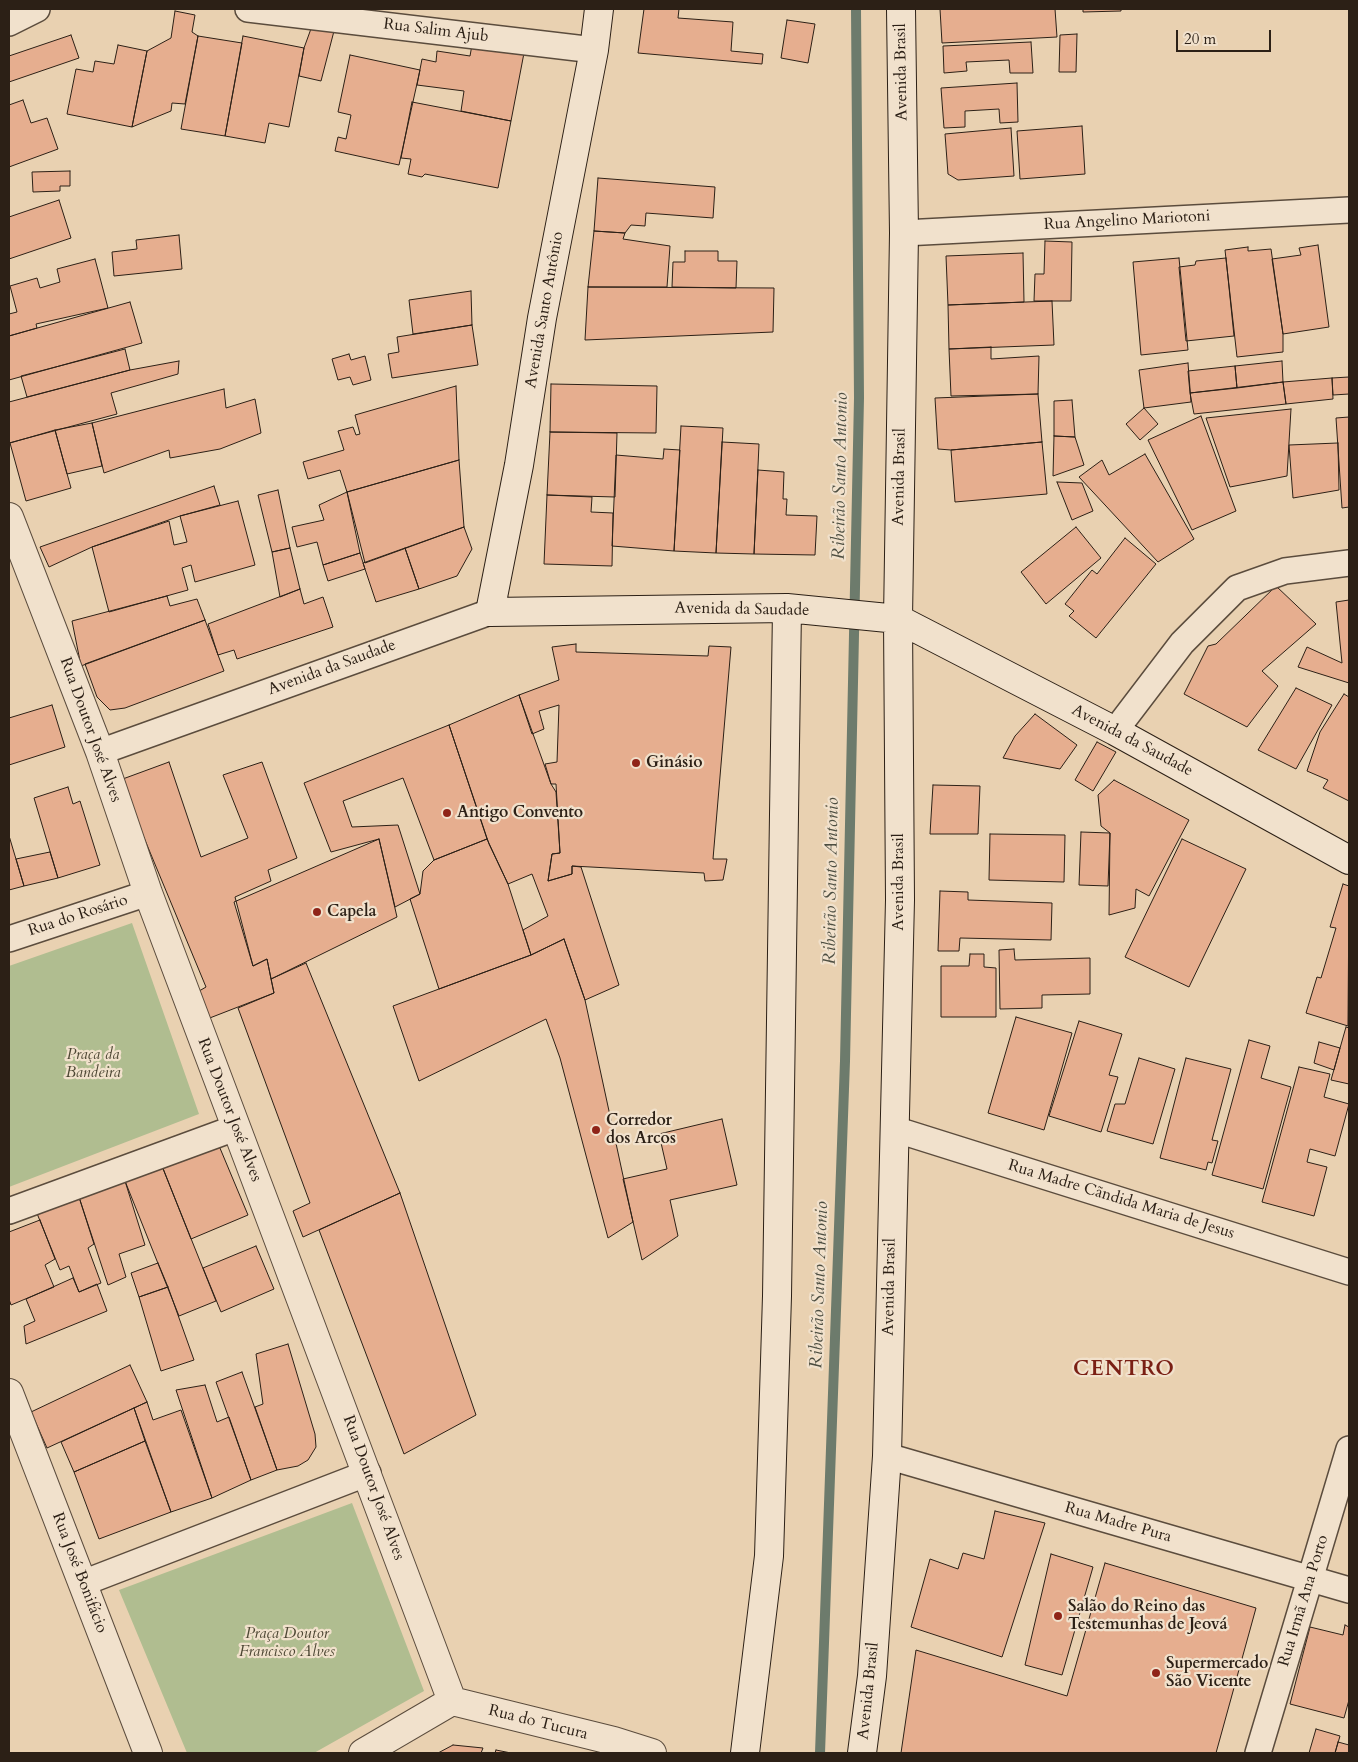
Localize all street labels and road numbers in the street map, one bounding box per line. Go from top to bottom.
street label: Rua Salim Ajub [382,15,490,47]
street label: Avenida Brasil [892,23,912,121]
street label: Rua Angelino Mariotoni [1043,207,1211,235]
street label: Avenida Santo Antônio [522,230,568,390]
street label: Avenida Brasil [890,428,910,526]
street label: Avenida da Saudade [674,599,810,621]
street label: Avenida da Saudade [265,636,399,700]
street label: Rua Doutor José Alves [55,655,125,805]
street label: Avenida da Saudade [1068,701,1196,781]
street label: Avenida Brasil [889,833,909,931]
street label: Rua do Rosário [26,891,130,941]
street label: Rua Doutor José Alves [193,1035,265,1185]
street label: Rua Madre Cãndida Maria de Jesus [1005,1156,1237,1244]
street label: Avenida Brasil [880,1238,900,1336]
street label: Rua Doutor José Alves [338,1413,408,1563]
street label: Rua Madre Pura [1062,1499,1174,1547]
street label: Rua José Bonifácio [47,1510,111,1636]
street label: Rua Irmã Ana Porto [1275,1533,1333,1669]
street label: Avenida Brasil [854,1641,884,1741]
street label: Rua do Tucura [486,1701,590,1745]

